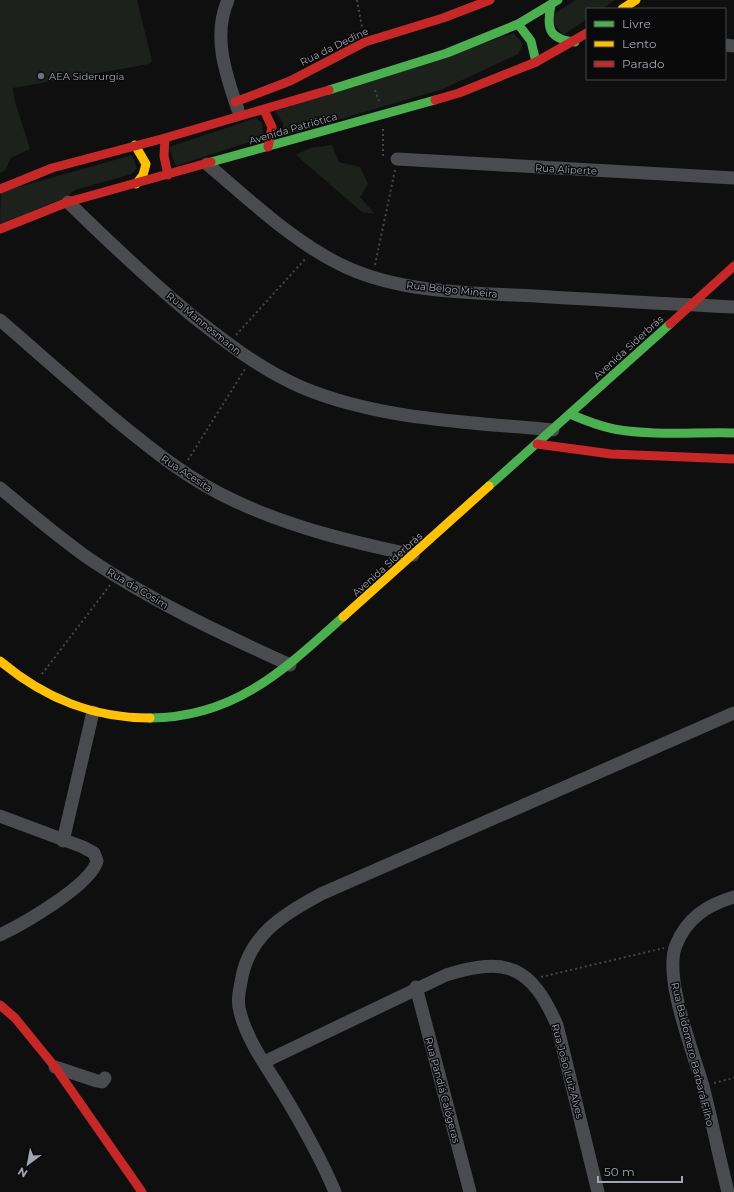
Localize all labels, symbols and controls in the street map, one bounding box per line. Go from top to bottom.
legend [586,8,726,80]
text: Livre [622,16,651,31]
street label: Rua da Dedine [298,24,370,69]
text: Lento [622,36,657,51]
text: Parado [622,56,665,71]
place label: AEA Siderurgia [49,70,124,83]
marker: AEA Siderurgia [36,71,46,81]
street label: Avenida Patriótica [248,110,339,147]
street label: Rua Aliperte [535,161,597,178]
street label: Rua Belgo Mineira [406,278,498,301]
street label: Rua Mannesmann [164,289,244,358]
street label: Avenida Siderbrás [591,312,666,382]
street label: Rua Acesita [159,452,215,495]
street label: Avenida Siderbrás [350,529,425,599]
street label: Rua da Cosim [105,565,171,612]
street label: Rua Baldomero Barbará Filho [668,981,717,1127]
street label: Rua João Luiz Alves [549,1022,586,1120]
street label: Rua Pandiá Calógeras [422,1036,463,1145]
north arrow [8,1144,48,1184]
scale bar [598,1158,682,1184]
text: N [15,1164,30,1181]
text: 50 m [604,1164,635,1179]

